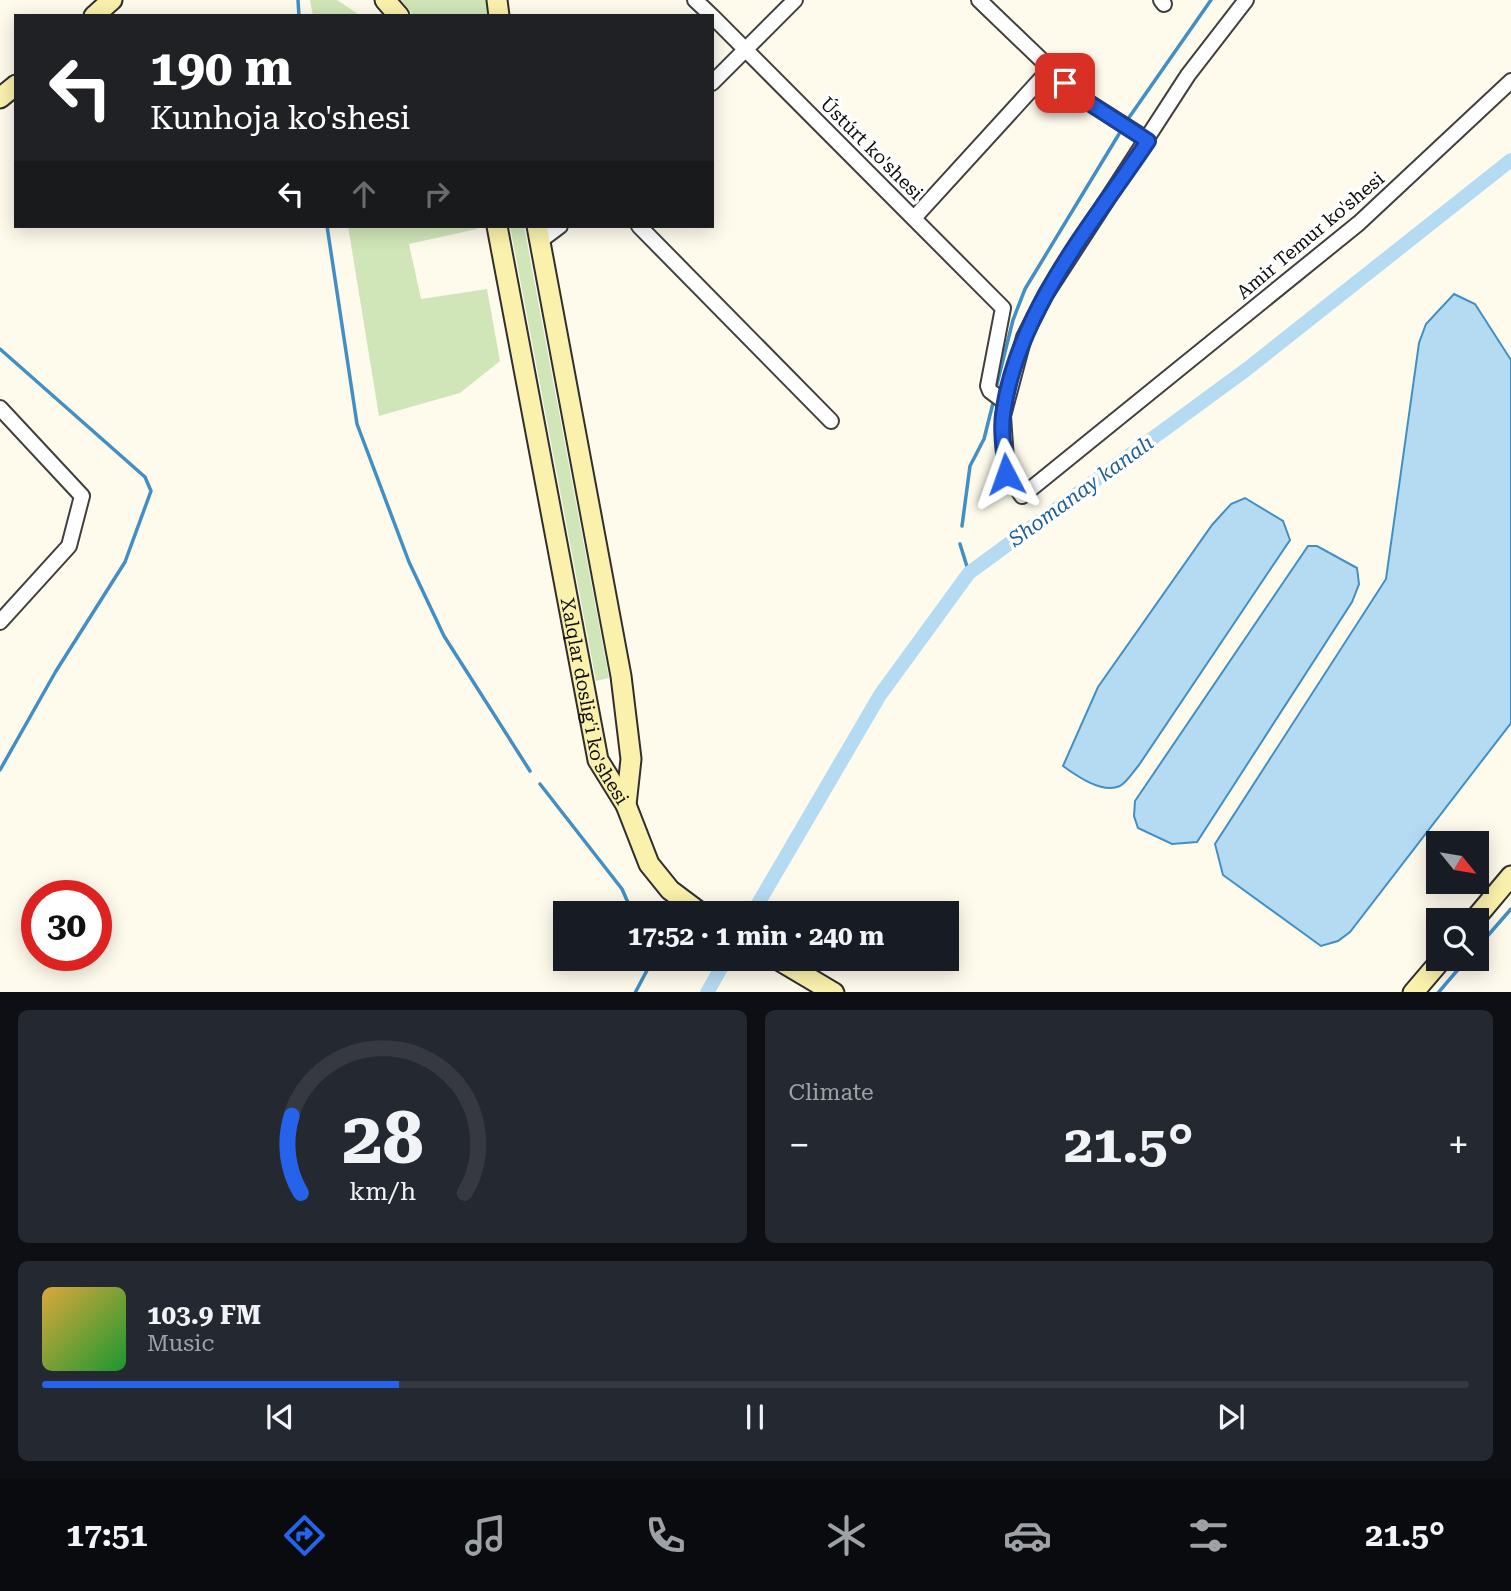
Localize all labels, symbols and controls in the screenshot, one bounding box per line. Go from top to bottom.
text: 190 m [150,40,292,97]
icon: left [35,42,126,133]
pin [1035,53,1095,113]
icon: arrive [1046,64,1084,102]
street label: Ústúrt ko'shesi [816,92,928,204]
text: Kunhoja ko'shesi [150,99,410,137]
street label: Amir Temur ko'shesi [1232,167,1389,304]
icon: left [272,175,310,213]
icon: ahead [345,175,383,213]
icon: right [418,175,456,213]
water label: Shomanay kanalı [1003,430,1158,552]
position arrow [969,437,1043,511]
street label: Xalqlar doslig'i ko'shesi [556,596,634,809]
north arrow [1426,831,1489,894]
map controls [1426,831,1489,971]
speed limit sign: 30 [21,880,112,971]
button: search [1426,908,1489,971]
text: 17:52 · 1 min · 240 m [628,921,884,951]
text: Climate [789,1079,874,1106]
text: 28 [341,1096,423,1181]
text: 21.5° [1064,1114,1194,1175]
text: − [789,1123,810,1167]
text: + [1448,1123,1469,1167]
text: km/h [349,1176,416,1205]
text: 103.9 FM [147,1300,261,1330]
text: Music [147,1330,214,1357]
icon: previous [261,1398,299,1436]
icon: pause [736,1398,774,1436]
icon: next [1212,1398,1250,1436]
icon: directions [280,1511,329,1560]
icon: music [461,1511,510,1560]
icon: phone [641,1511,690,1560]
icon: climate [822,1511,871,1560]
icon: car [1003,1511,1052,1560]
icon: filters [1184,1511,1233,1560]
text: 17:51 [66,1516,148,1554]
text: 21.5° [1365,1516,1445,1554]

